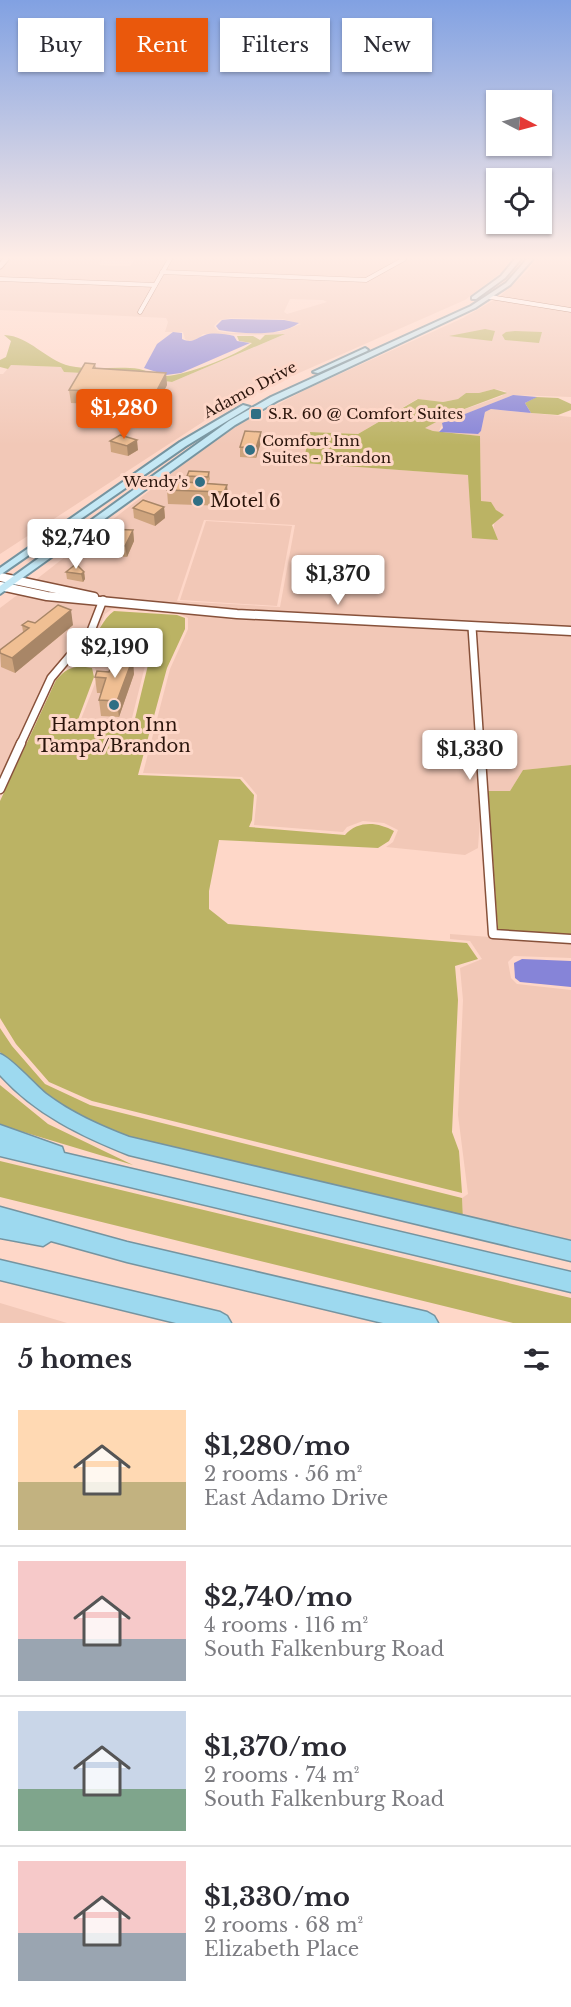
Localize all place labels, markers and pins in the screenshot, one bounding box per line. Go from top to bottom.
pin: $1,280 [75,389,173,440]
place label: S.R. 60 @ Comfort Suites [268,404,463,423]
marker: S.R. 60 @ Comfort Suites [249,407,263,421]
place label: Comfort Inn Suites - Brandon [262,431,391,467]
marker: Comfort Inn Suites - Brandon [243,443,257,457]
place label: Wendy's [122,472,188,491]
marker: Wendy's [193,475,207,489]
place label: Motel 6 [210,490,281,512]
marker: Motel 6 [191,494,205,508]
pin: $2,740 [27,519,125,570]
pin: $1,370 [289,555,387,606]
pin: $2,190 [66,628,164,679]
marker: Hampton Inn Tampa/Brandon [107,698,121,712]
place label: Hampton Inn Tampa/Brandon [37,714,191,757]
pin: $1,330 [421,730,519,781]

